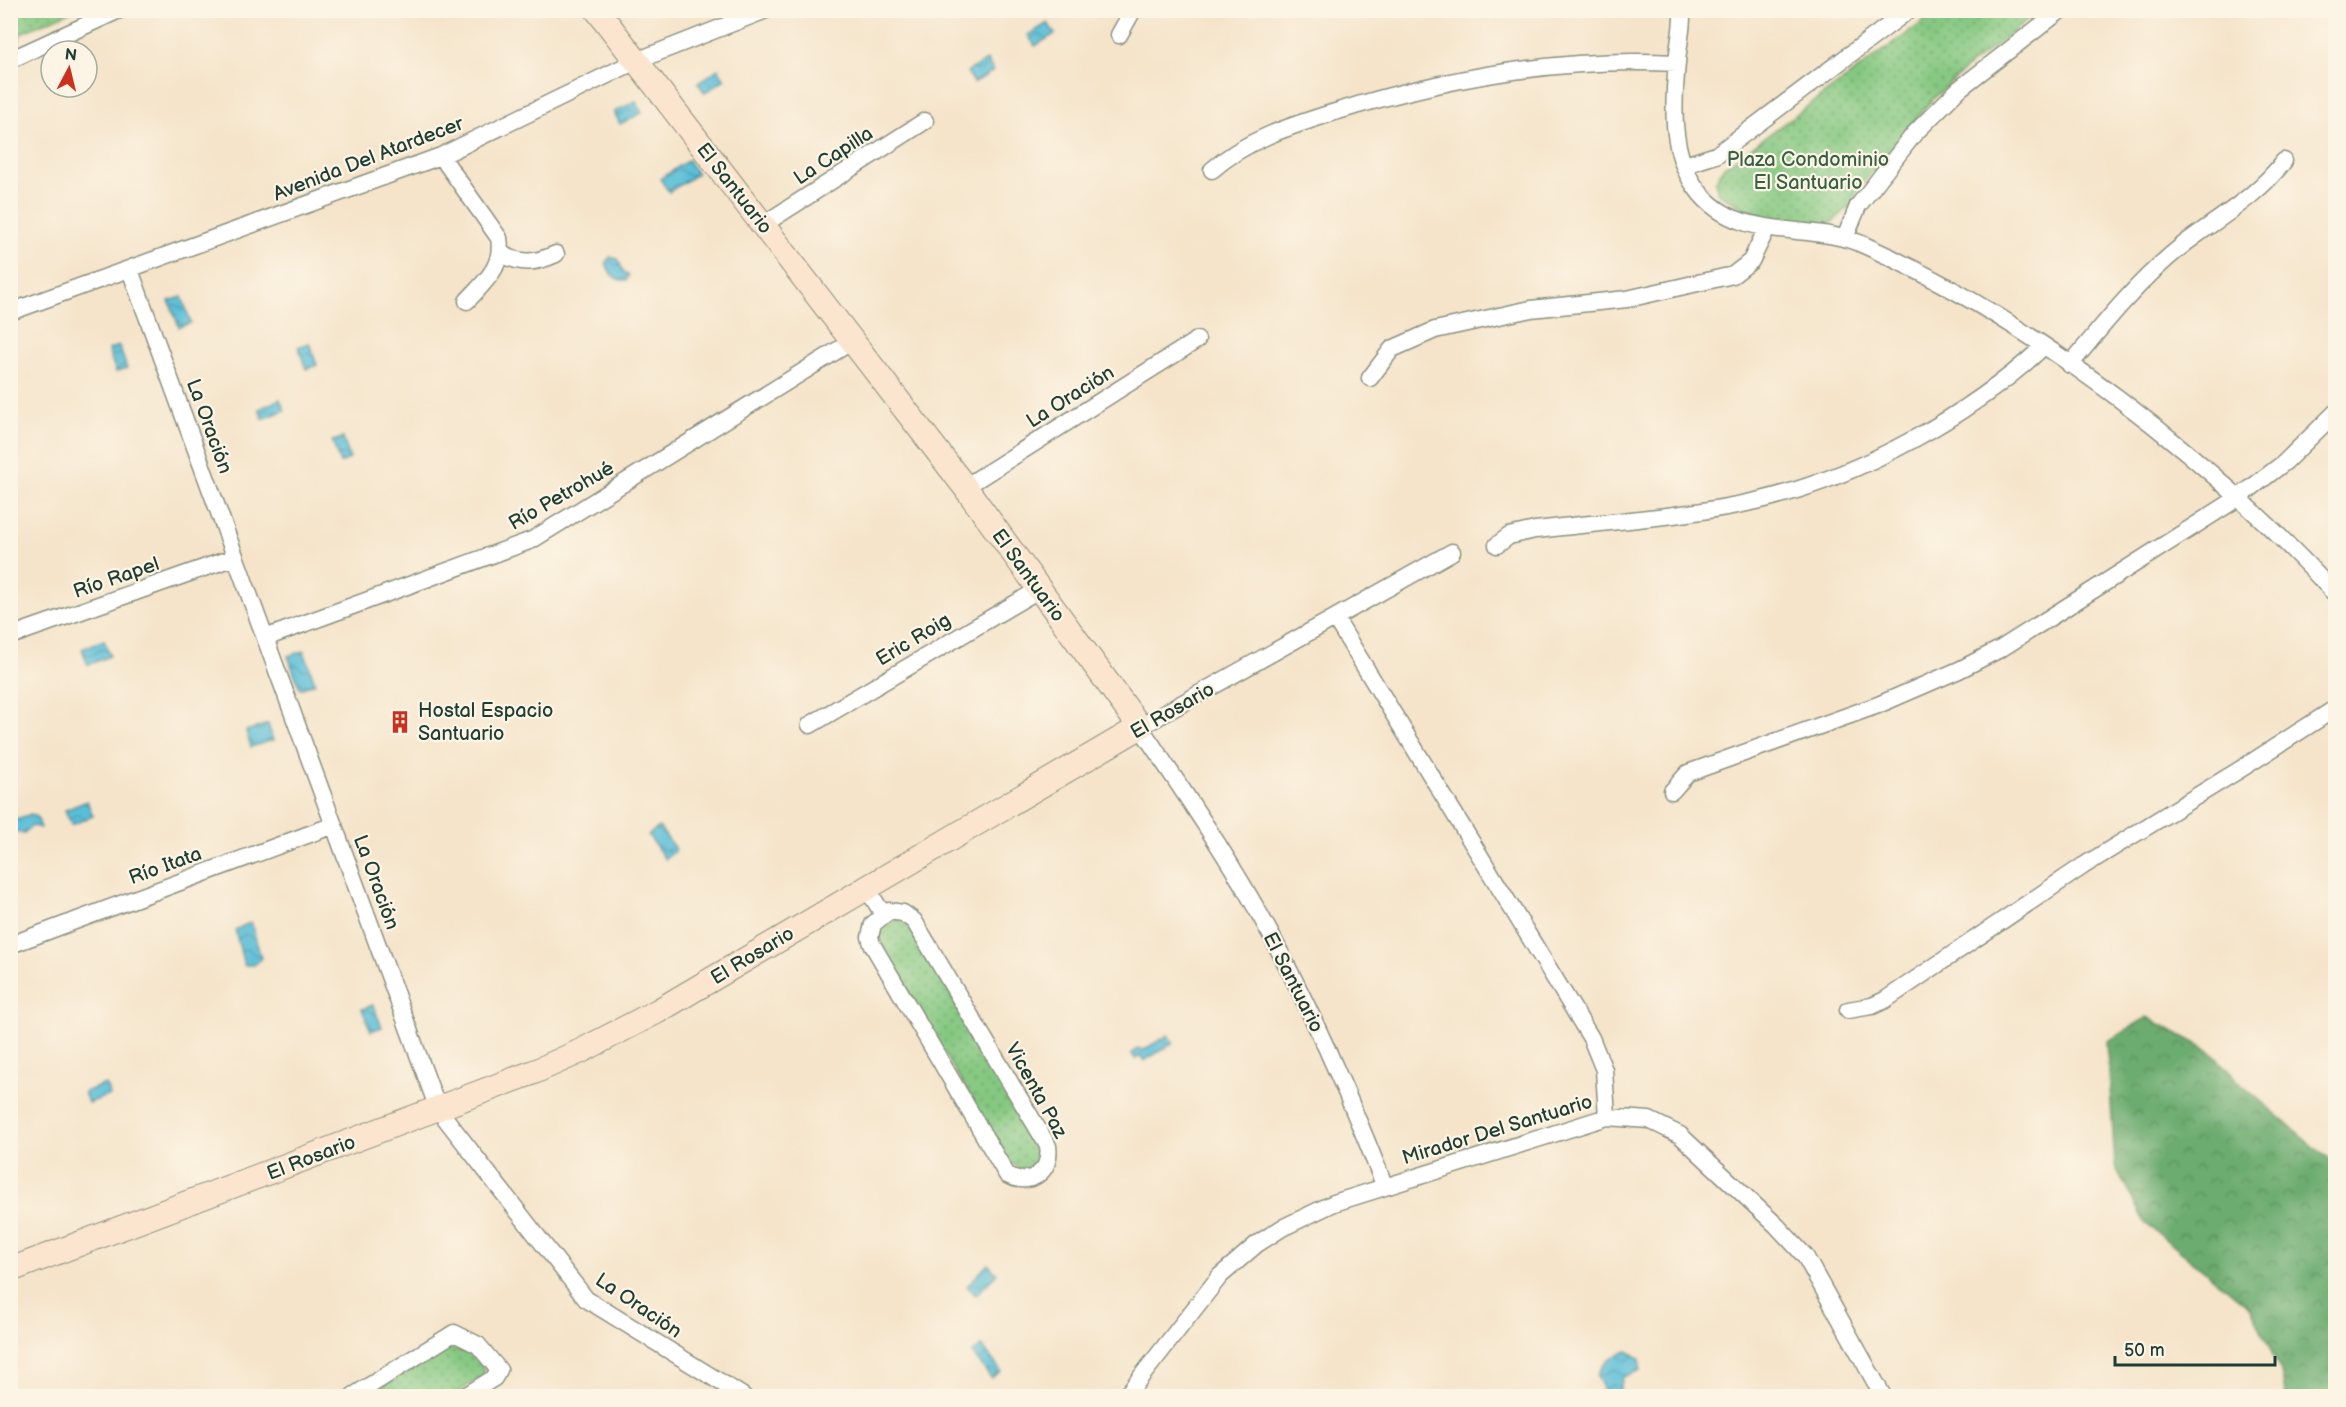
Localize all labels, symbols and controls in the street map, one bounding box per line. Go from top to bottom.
north arrow [39,39,99,99]
text: N [64,45,78,66]
street label: Avenida Del Atardecer [270,111,468,206]
street label: La Capilla [789,121,878,190]
street label: El Santuario [691,138,777,239]
park label: Plaza Condominio El Santuario [1727,148,1889,195]
street label: La Oración [1022,360,1119,433]
street label: La Oración [181,376,237,477]
street label: Río Petrohué [504,456,619,536]
street label: El Santuario [986,524,1070,627]
street label: Río Rapel [70,552,162,604]
street label: Eric Roig [872,608,955,671]
street label: El Rosario [1126,677,1219,745]
place label: Hostal Espacio Santuario [418,699,553,746]
building icon: Hostal Espacio Santuario [387,709,413,735]
street label: La Oración [348,832,404,933]
street label: Río Itata [126,842,205,890]
street label: El Rosario [706,922,799,990]
street label: El Santuario [1258,928,1329,1037]
street label: Vicenta Paz [1000,1038,1072,1143]
street label: Mirador Del Santuario [1399,1090,1595,1170]
street label: El Rosario [264,1130,359,1186]
street label: La Oración [591,1268,686,1343]
scale bar [2115,1329,2276,1367]
text: 50 m [2124,1340,2165,1361]

